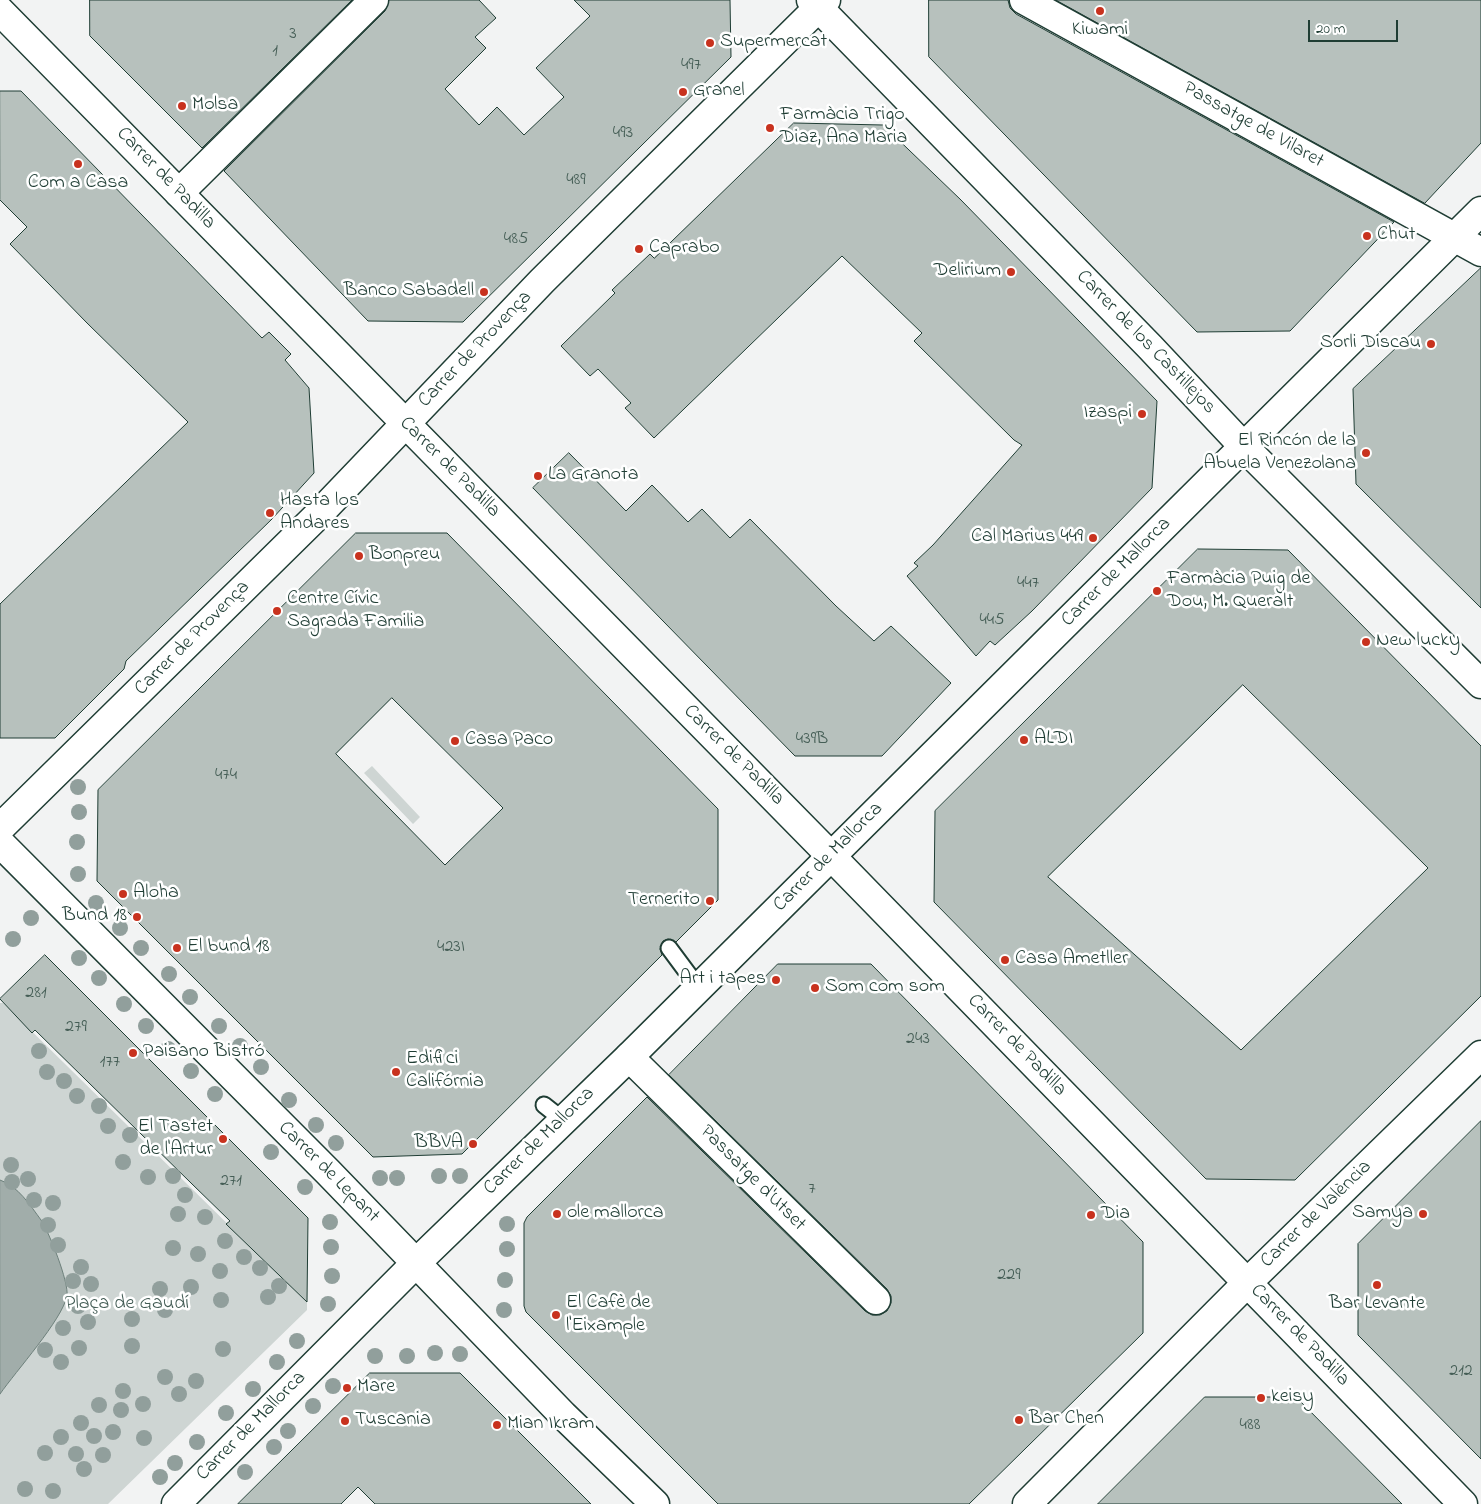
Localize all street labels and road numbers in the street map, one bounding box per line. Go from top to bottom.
street label: Passatge de Vilaret [1178,77,1328,175]
street label: Carrer de Padilla [110,123,220,235]
street label: Carrer de los Castillejos [1070,266,1220,420]
street label: Carrer de Provença [414,287,538,413]
street label: Carrer de Padilla [393,412,505,524]
street label: Carrer de Mallorca [1057,513,1177,633]
street label: Carrer de Provença [130,576,256,702]
street label: Carrer de Padilla [677,700,789,812]
street label: Carrer de Mallorca [769,798,889,918]
street label: Carrer de Padilla [961,990,1071,1102]
street label: Carrer de Mallorca [479,1083,601,1201]
street label: Carrer de Lepant [272,1117,384,1229]
street label: Passatge d'Utset [694,1121,810,1237]
street label: Carrer de València [1256,1156,1378,1274]
street label: Carrer de Padilla [1244,1280,1354,1392]
street label: Carrer de Mallorca [192,1367,312,1487]

